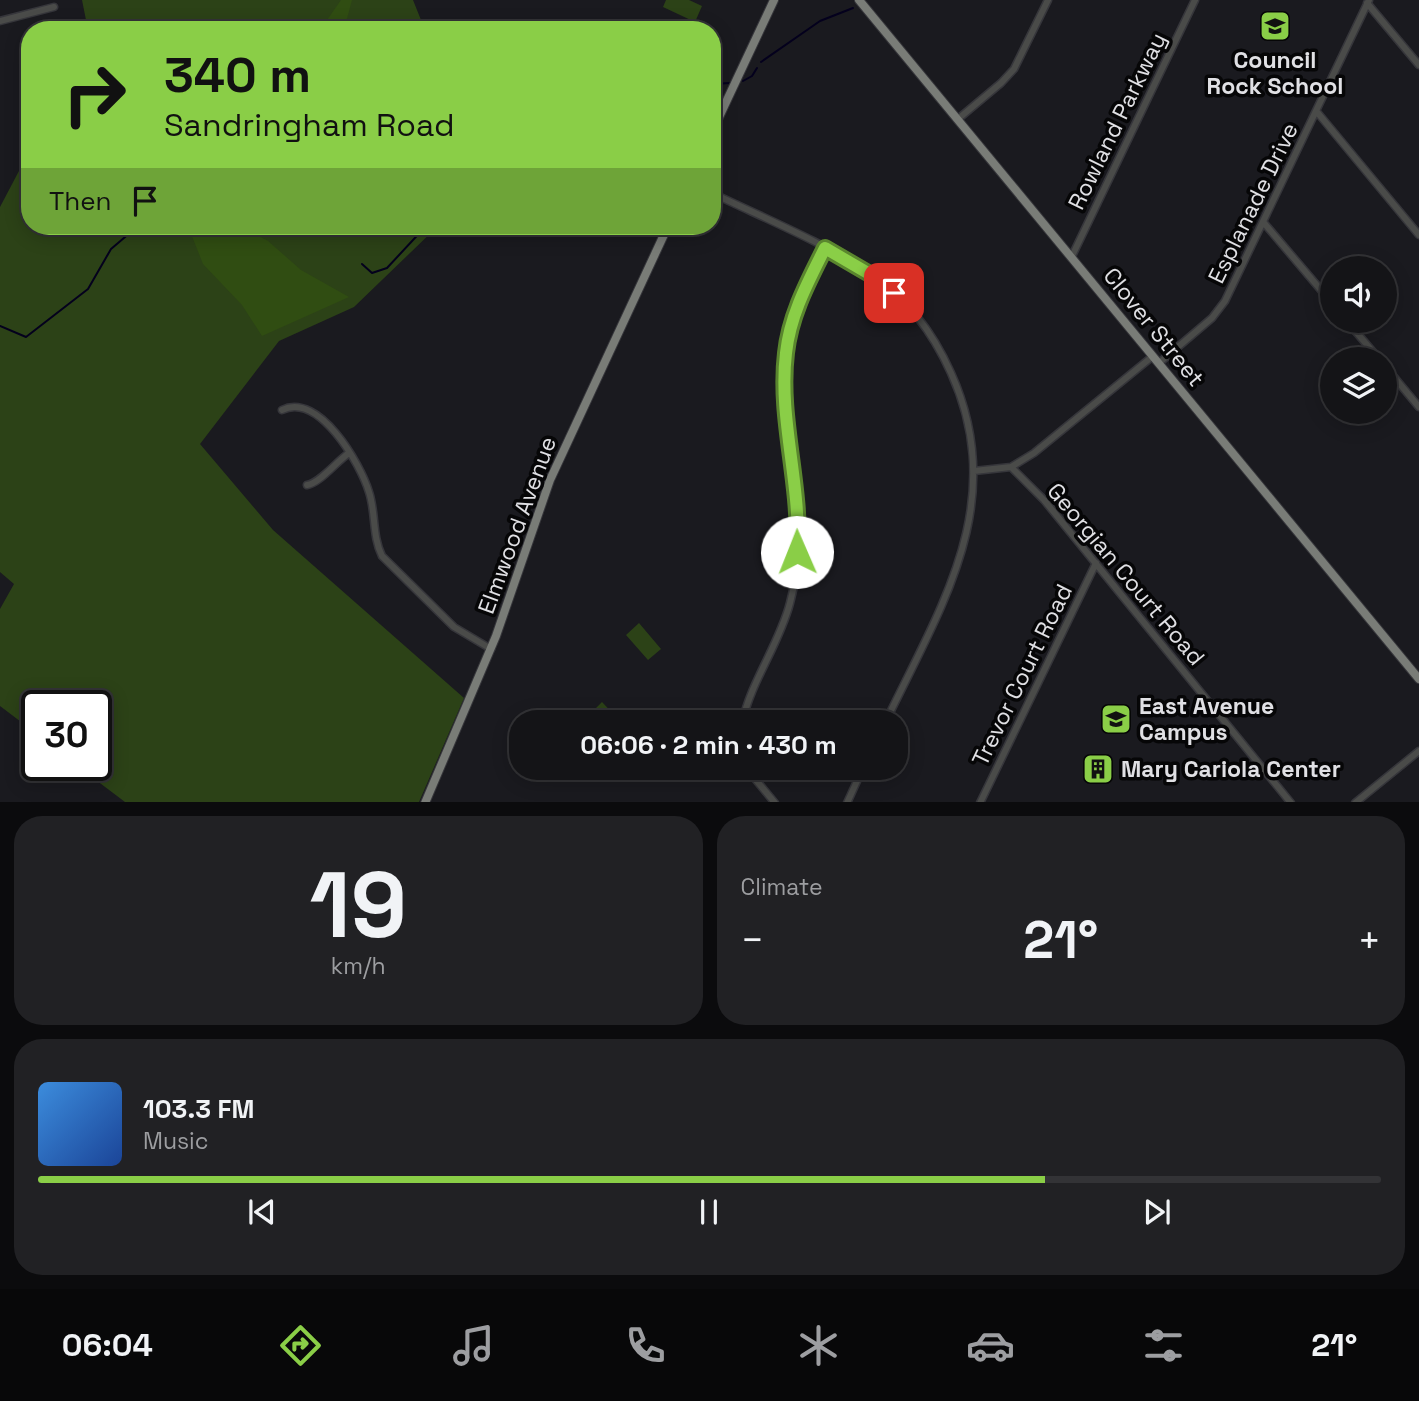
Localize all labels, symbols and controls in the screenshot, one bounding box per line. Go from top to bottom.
school or university icon: Council Rock School [1258,9,1292,43]
street label: Rowland Parkway [1061,27,1173,215]
text: 340 m [164,44,311,106]
place label: Council Rock School [1207,45,1343,101]
icon: right [49,49,140,140]
text: Sandringham Road [164,105,455,145]
street label: Esplanade Drive [1201,118,1305,288]
icon: arrive [126,182,164,220]
text: Then [49,184,112,218]
map controls [1320,256,1397,424]
button: sound [1320,256,1397,333]
street label: Clover Street [1097,261,1211,393]
pin [864,263,924,323]
icon: arrive [875,274,913,312]
button: layers [1320,347,1397,424]
street label: Elmwood Avenue [471,432,563,618]
street label: Georgian Court Road [1041,476,1211,672]
position arrow [760,515,834,589]
street label: Trevor Court Road [965,579,1079,771]
speed limit sign: 30 [21,690,112,781]
place label: East Avenue Campus [1139,691,1274,747]
school or university icon: East Avenue Campus [1099,702,1133,736]
text: 06:06 · 2 min · 430 m [580,728,837,762]
building icon: Mary Cariola Center [1081,752,1115,786]
place label: Mary Cariola Center [1121,754,1341,784]
text: 19 [310,847,407,964]
text: Climate [741,872,823,902]
text: 21° [1023,907,1098,973]
text: − [741,916,764,964]
text: + [1357,916,1381,964]
text: km/h [331,951,386,981]
text: 103.3 FM [143,1092,254,1126]
text: Music [143,1126,208,1156]
icon: previous [243,1193,281,1231]
icon: pause [690,1193,728,1231]
icon: next [1138,1193,1176,1231]
icon: directions [276,1321,325,1370]
icon: music [449,1321,498,1370]
icon: phone [621,1321,670,1370]
icon: climate [794,1321,843,1370]
icon: car [966,1321,1015,1370]
icon: filters [1139,1321,1188,1370]
text: 06:04 [62,1325,153,1365]
text: 21° [1311,1325,1357,1365]

